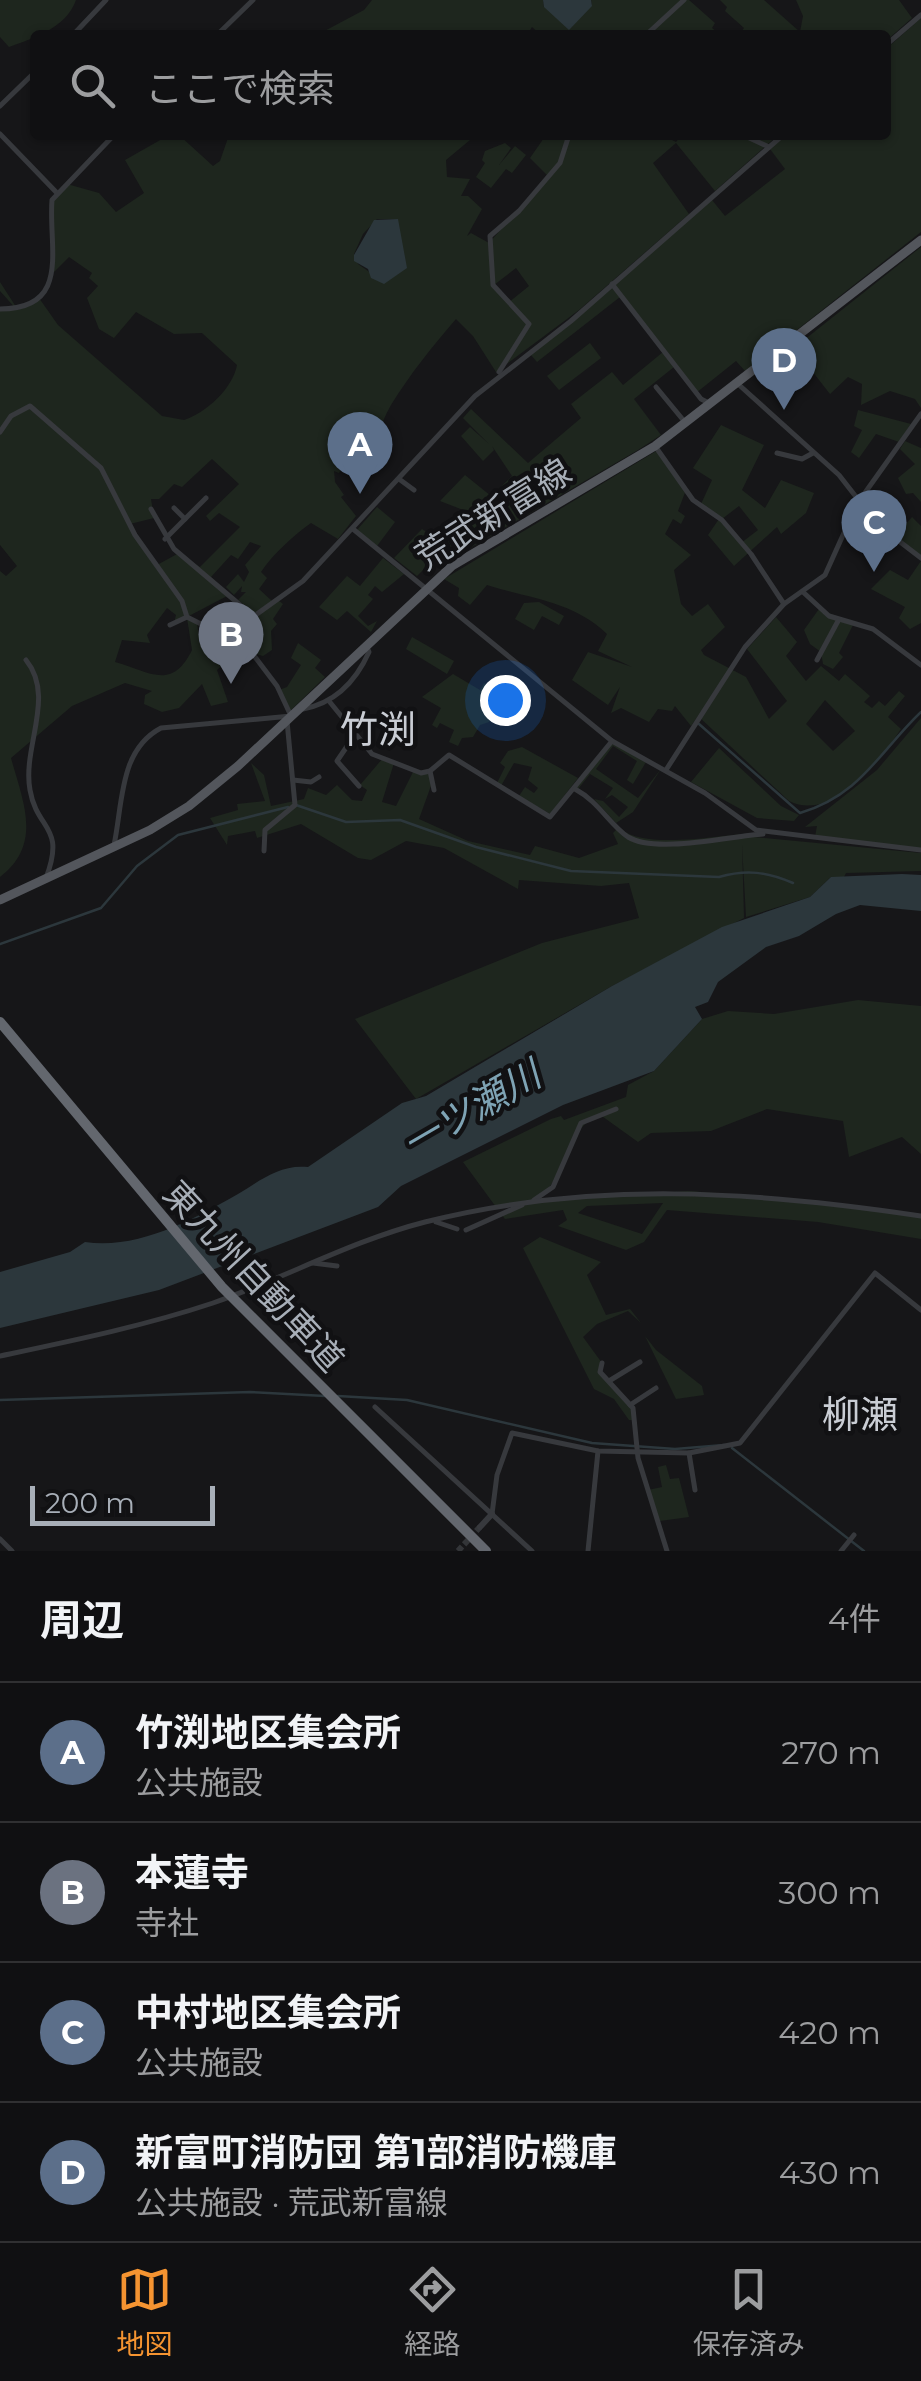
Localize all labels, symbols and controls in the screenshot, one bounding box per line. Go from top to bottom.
search box [30,30,891,140]
icon: search [65,58,120,113]
text: ここで検索 [145,65,335,112]
pin: D [752,328,816,410]
pin: A [328,412,392,494]
street label: 荒武新富線 [407,449,579,579]
pin: C [842,490,906,572]
pin: B [198,602,264,684]
your location [480,675,531,726]
district label: 竹渕 [340,706,416,753]
water label: 一ツ瀬川 [393,1049,552,1167]
street label: 東九州自動車道 [155,1172,353,1380]
district label: 柳瀬 [822,1391,898,1438]
scale bar [30,1481,215,1526]
text: 200 m [45,1486,135,1520]
text: 周辺 [40,1594,124,1646]
text: 4件 [828,1599,881,1638]
text: 竹渕地区集会所 [135,1709,401,1756]
text: A [60,1733,85,1772]
text: 270 m [781,1733,881,1772]
text: 公共施設 [135,1763,263,1802]
text: 本蓮寺 [135,1849,249,1896]
text: B [60,1873,85,1912]
text: 300 m [778,1873,881,1912]
text: 寺社 [135,1903,199,1942]
text: 中村地区集会所 [135,1989,401,2036]
text: C [61,2013,84,2052]
text: 420 m [778,2013,881,2052]
text: 公共施設 [135,2043,263,2082]
text: 新富町消防団 第1部消防機庫 [135,2129,617,2176]
text: D [59,2153,86,2192]
text: 430 m [779,2153,881,2192]
text: 公共施設 · 荒武新富線 [135,2183,448,2222]
tab: 地図 [116,2262,172,2362]
tab: 経路 [404,2262,461,2362]
tab: 保存済み [693,2262,805,2362]

